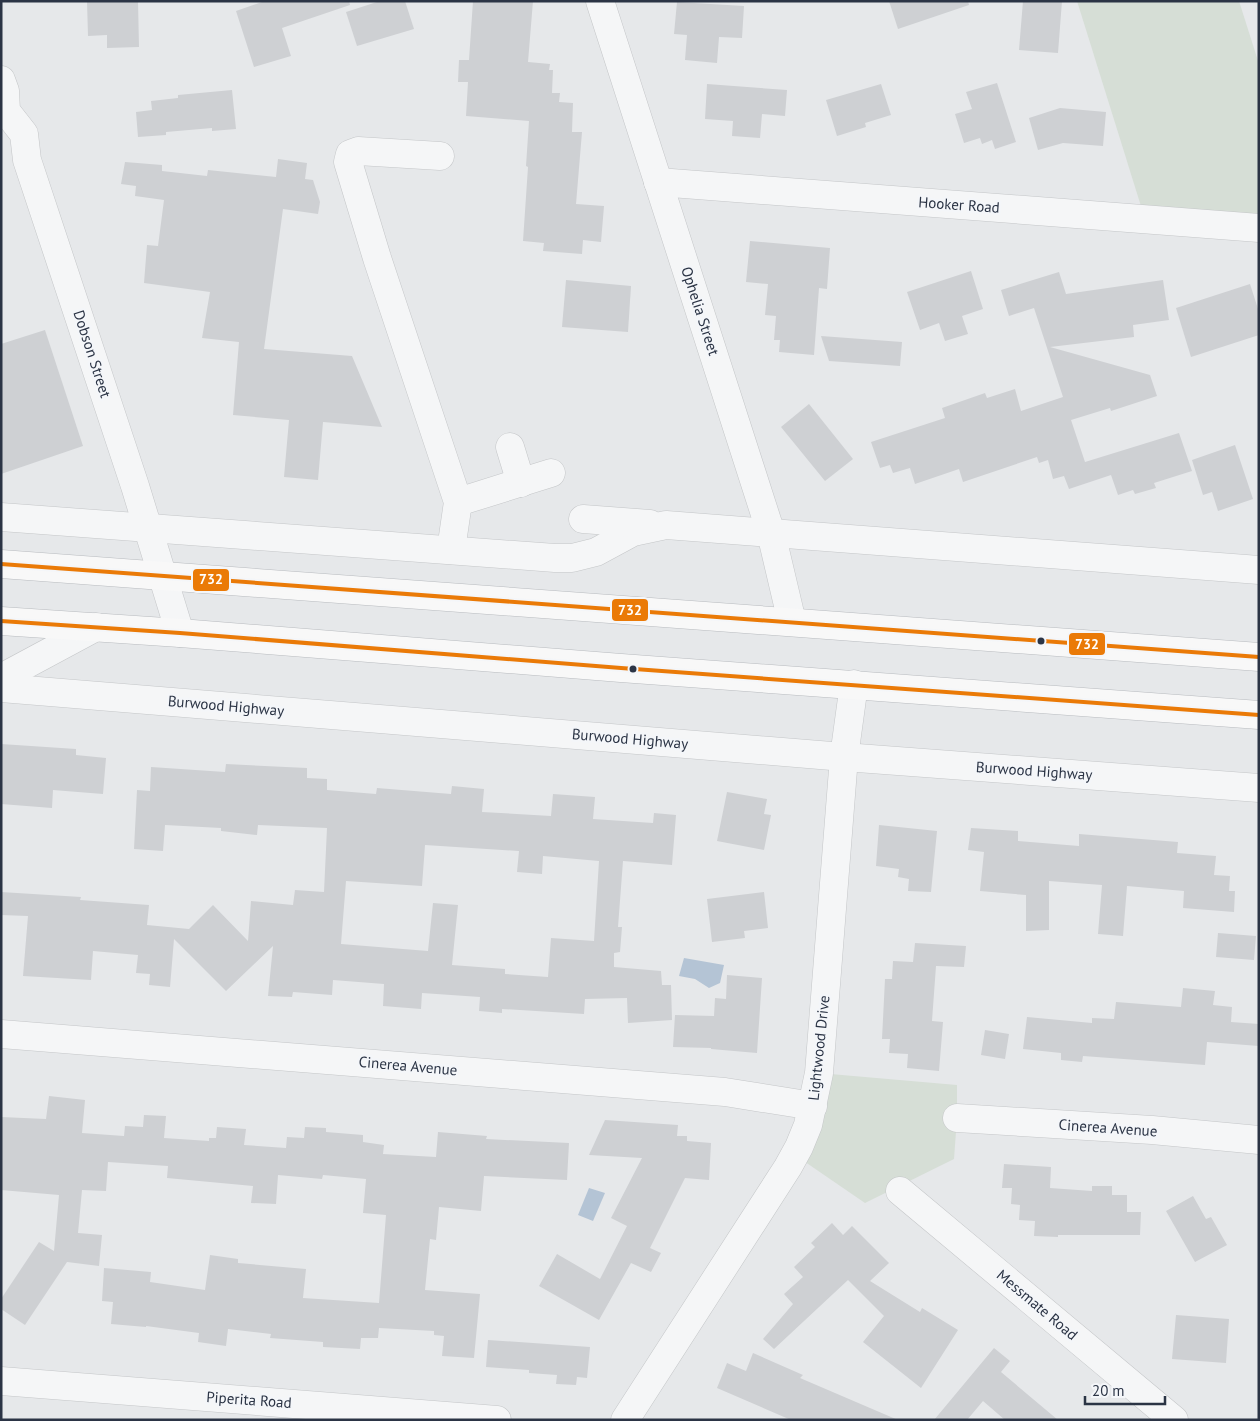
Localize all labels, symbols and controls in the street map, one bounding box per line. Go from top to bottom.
street label: Hooker Road [918,192,1000,217]
street label: Ophelia Street [677,264,724,358]
street label: Dobson Street [69,308,116,400]
line badge: 732 [192,568,230,592]
text: 732 [199,570,223,588]
line badge: 732 [611,598,649,622]
text: 732 [618,601,642,619]
line badge: 732 [1068,632,1106,656]
text: 732 [1075,635,1099,653]
unlabelled marker [1036,636,1046,646]
unlabelled marker [628,664,638,674]
street label: Burwood Highway [167,691,285,720]
street label: Burwood Highway [571,724,689,753]
street label: Burwood Highway [975,757,1093,784]
street label: Lightwood Drive [804,994,833,1102]
street label: Cinerea Avenue [358,1052,458,1079]
street label: Cinerea Avenue [1058,1115,1158,1140]
street label: Messmate Road [993,1265,1082,1344]
scale bar [1085,1374,1165,1406]
text: 20 m [1092,1381,1125,1400]
street label: Piperita Road [206,1387,292,1412]

